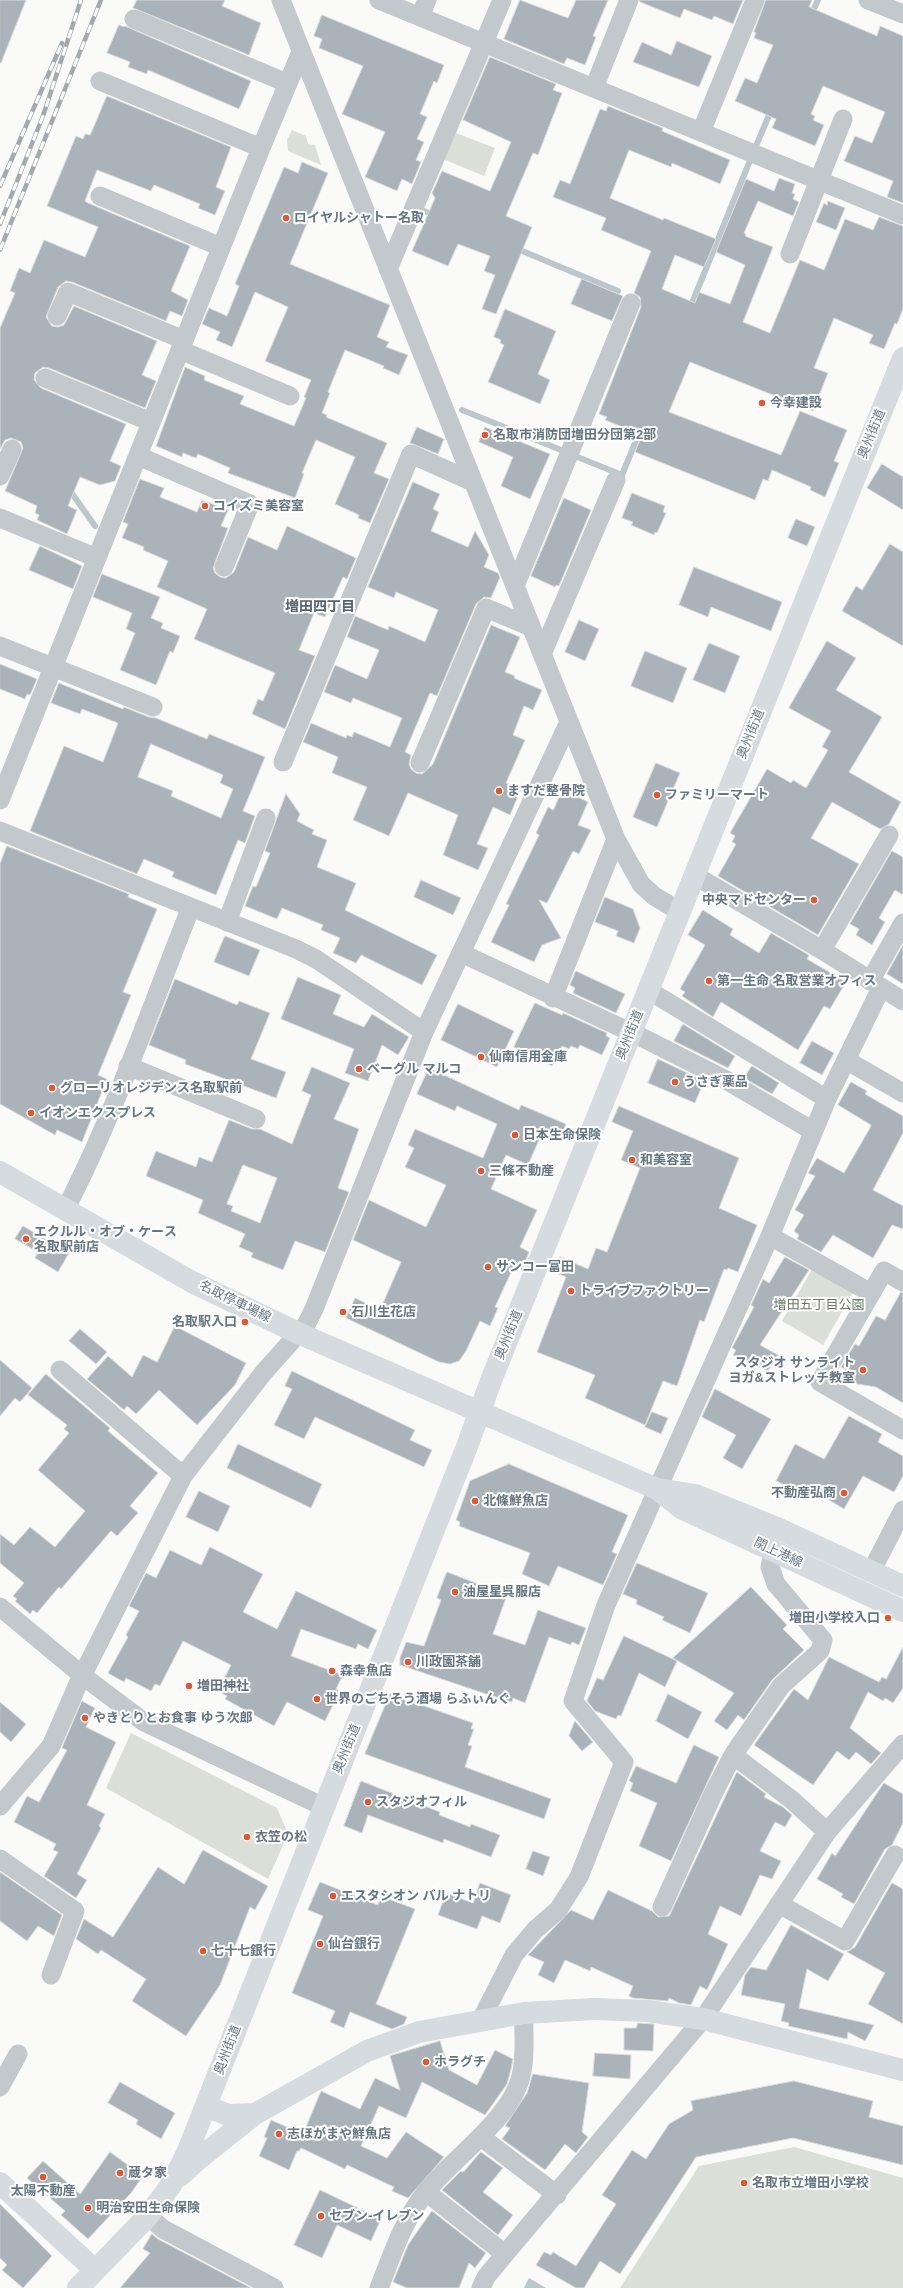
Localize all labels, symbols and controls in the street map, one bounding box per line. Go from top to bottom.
place label: ロイヤルシャトー名取 [294,210,424,226]
marker: ロイヤルシャトー名取 [281,213,291,223]
place label: 今幸建設 [770,395,822,411]
marker: 今幸建設 [757,398,767,408]
street label: 奥州街道 [855,407,889,461]
place label: 名取市消防団増田分団第2部 [493,427,656,443]
marker: 名取市消防団増田分団第2部 [480,430,490,440]
place label: コイズミ美容室 [213,498,304,514]
marker: コイズミ美容室 [200,501,210,511]
district label: 増田四丁目 [285,599,355,615]
street label: 奥州街道 [734,707,768,761]
place label: ますだ整骨院 [507,783,585,799]
marker: ますだ整骨院 [494,786,504,796]
place label: ファミリーマート [665,787,769,803]
marker: ファミリーマート [652,790,662,800]
place label: 中央マドセンター [702,892,806,908]
marker: 中央マドセンター [809,895,819,905]
place label: 第一生命 名取営業オフィス [717,973,877,989]
marker: 第一生命 名取営業オフィス [704,976,714,986]
street label: 奥州街道 [613,1008,647,1062]
place label: 仙南信用金庫 [489,1049,567,1065]
marker: 仙南信用金庫 [476,1052,486,1062]
place label: ベーグル マルコ [367,1061,462,1077]
marker: ベーグル マルコ [354,1064,364,1074]
place label: うさぎ薬品 [683,1074,748,1090]
marker: うさぎ薬品 [670,1077,680,1087]
place label: グローリオレジデンス名取駅前 [60,1080,242,1096]
marker: グローリオレジデンス名取駅前 [47,1083,57,1093]
place label: イオンエクスプレス [39,1105,156,1121]
marker: イオンエクスプレス [26,1108,36,1118]
place label: 日本生命保険 [523,1127,601,1143]
marker: 日本生命保険 [510,1130,520,1140]
place label: 和美容室 [640,1152,692,1168]
marker: 和美容室 [627,1155,637,1165]
place label: 三條不動産 [489,1163,554,1179]
marker: 三條不動産 [476,1166,486,1176]
place label: エクルル・オブ・ケース 名取駅前店 [34,1224,177,1255]
marker: エクルル・オブ・ケース 名取駅前店 [21,1234,31,1244]
place label: サンコー富田 [496,1259,574,1275]
marker: サンコー富田 [483,1262,493,1272]
street label: 名取停車場線 [197,1278,273,1326]
place label: トライブファクトリー [579,1283,709,1299]
marker: トライブファクトリー [566,1286,576,1296]
park label: 増田五丁目公園 [774,1297,864,1313]
place label: 石川生花店 [351,1304,416,1320]
marker: 石川生花店 [338,1307,348,1317]
street label: 奥州街道 [492,1308,526,1362]
place label: 名取駅入口 [172,1314,237,1330]
marker: 名取駅入口 [240,1317,250,1327]
place label: スタジオ サンライト ヨガ&ストレッチ教室 [729,1355,855,1386]
marker: スタジオ サンライト ヨガ&ストレッチ教室 [858,1365,868,1375]
place label: 不動産弘商 [771,1485,836,1501]
marker: 不動産弘商 [839,1488,849,1498]
place label: 北條鮮魚店 [483,1493,548,1509]
marker: 北條鮮魚店 [470,1496,480,1506]
street label: 閖上港線 [751,1535,805,1571]
place label: 油屋星呉服店 [463,1584,541,1600]
marker: 油屋星呉服店 [450,1587,460,1597]
place label: 増田小学校入口 [789,1610,880,1626]
marker: 増田小学校入口 [883,1613,893,1623]
place label: 川政園茶舗 [416,1654,481,1670]
marker: 川政園茶舗 [403,1657,413,1667]
place label: 森幸魚店 [340,1663,392,1679]
marker: 森幸魚店 [327,1666,337,1676]
place label: 増田神社 [197,1678,249,1694]
marker: 増田神社 [184,1681,194,1691]
place label: 世界のごちそう酒場 らふぃんぐ [325,1691,511,1707]
marker: 世界のごちそう酒場 らふぃんぐ [312,1694,322,1704]
place label: やきとりとお食事 ゆう次郎 [93,1710,253,1726]
marker: やきとりとお食事 ゆう次郎 [80,1713,90,1723]
street label: 奥州街道 [330,1722,364,1776]
place label: スタジオフィル [376,1794,467,1810]
marker: スタジオフィル [363,1797,373,1807]
place label: 衣笠の松 [255,1829,307,1845]
marker: 衣笠の松 [242,1832,252,1842]
place label: エスタシオン バル ナトリ [341,1888,491,1904]
marker: エスタシオン バル ナトリ [328,1891,338,1901]
place label: 仙台銀行 [328,1936,380,1952]
marker: 仙台銀行 [315,1939,325,1949]
place label: 七十七銀行 [211,1943,276,1959]
marker: 七十七銀行 [198,1946,208,1956]
street label: 奥州街道 [211,2023,245,2077]
place label: ホラグチ [434,2054,486,2070]
marker: ホラグチ [421,2057,431,2067]
place label: 志ほがまや鮮魚店 [287,2126,391,2142]
marker: 志ほがまや鮮魚店 [274,2129,284,2139]
place label: 蔵タ家 [128,2165,167,2181]
marker: 蔵タ家 [115,2168,125,2178]
marker: 太陽不動産 [38,2172,48,2182]
place label: 名取市立増田小学校 [752,2175,869,2191]
marker: 名取市立増田小学校 [739,2178,749,2188]
place label: 太陽不動産 [11,2183,75,2199]
place label: 明治安田生命保険 [96,2200,200,2216]
marker: 明治安田生命保険 [83,2203,93,2213]
place label: セブン-イレブン [329,2208,424,2224]
marker: セブン-イレブン [316,2211,326,2221]

